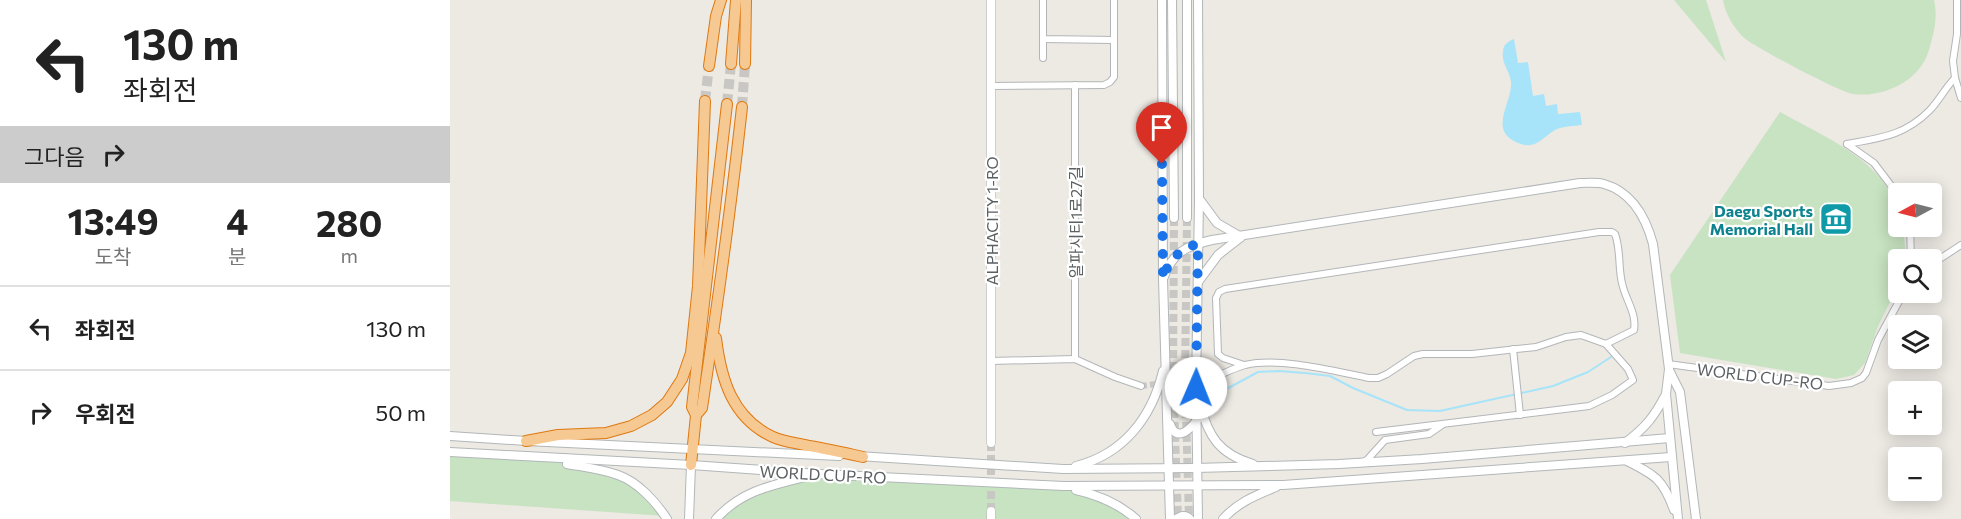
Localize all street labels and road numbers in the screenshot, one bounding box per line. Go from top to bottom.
street label: ALPHACITY 1-RO [982,156,1001,286]
street label: 알파시티1로27길 [1066,166,1085,278]
street label: WORLD CUP-RO [1696,359,1824,393]
street label: WORLD CUP-RO [759,461,887,487]

